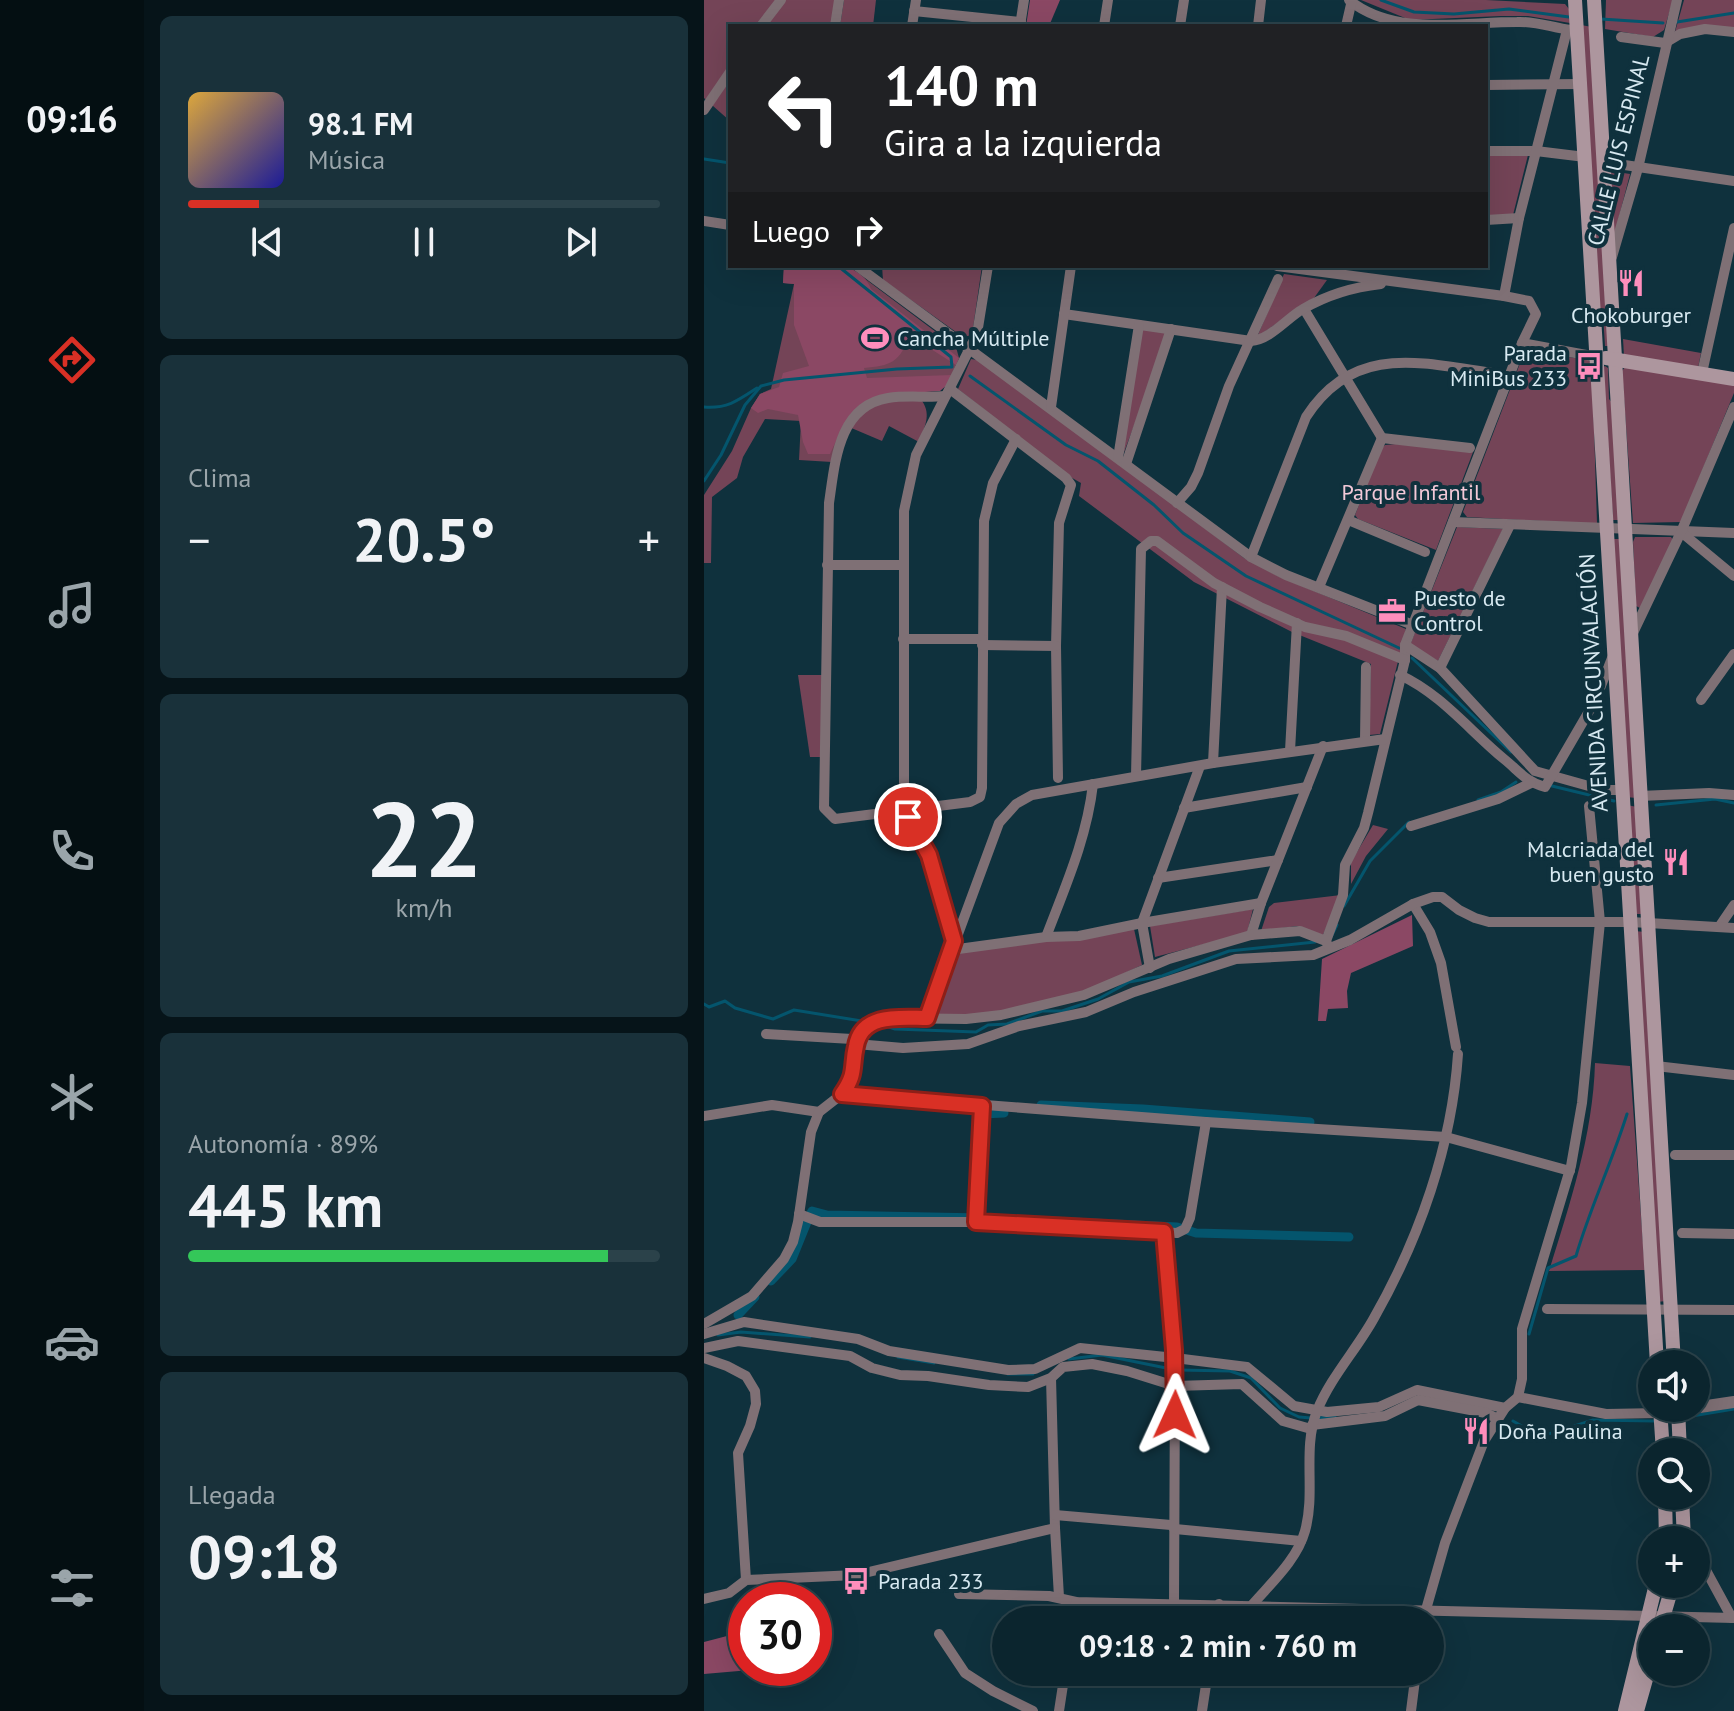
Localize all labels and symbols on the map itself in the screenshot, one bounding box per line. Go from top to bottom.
street label: CALLE LUIS ESPINAL [1581,51,1655,249]
restaurant icon: Chokoburger [1616,268,1646,298]
place label: Chokoburger [1571,301,1692,329]
sports icon: Cancha Múltiple [860,323,890,353]
place label: Cancha Múltiple [897,324,1049,352]
place label: Parada MiniBus 233 [1450,339,1567,392]
bus stop icon: Parada MiniBus 233 [1574,351,1604,381]
park label: Parque Infantil [1342,478,1481,506]
street label: AVENIDA CIRCUNVALACIÓN [1572,553,1614,813]
place label: Puesto de Control [1414,584,1506,637]
office icon: Puesto de Control [1377,596,1407,626]
pin [874,783,942,851]
place label: Malcriada del buen gusto [1527,835,1655,888]
restaurant icon: Malcriada del buen gusto [1661,847,1691,877]
position arrow [1133,1373,1217,1457]
restaurant icon: Doña Paulina [1461,1416,1491,1446]
place label: Doña Paulina [1498,1417,1623,1445]
bus stop icon: Parada 233 [841,1566,871,1596]
place label: Parada 233 [878,1567,983,1595]
speed limit sign: 30 [728,1582,832,1686]

